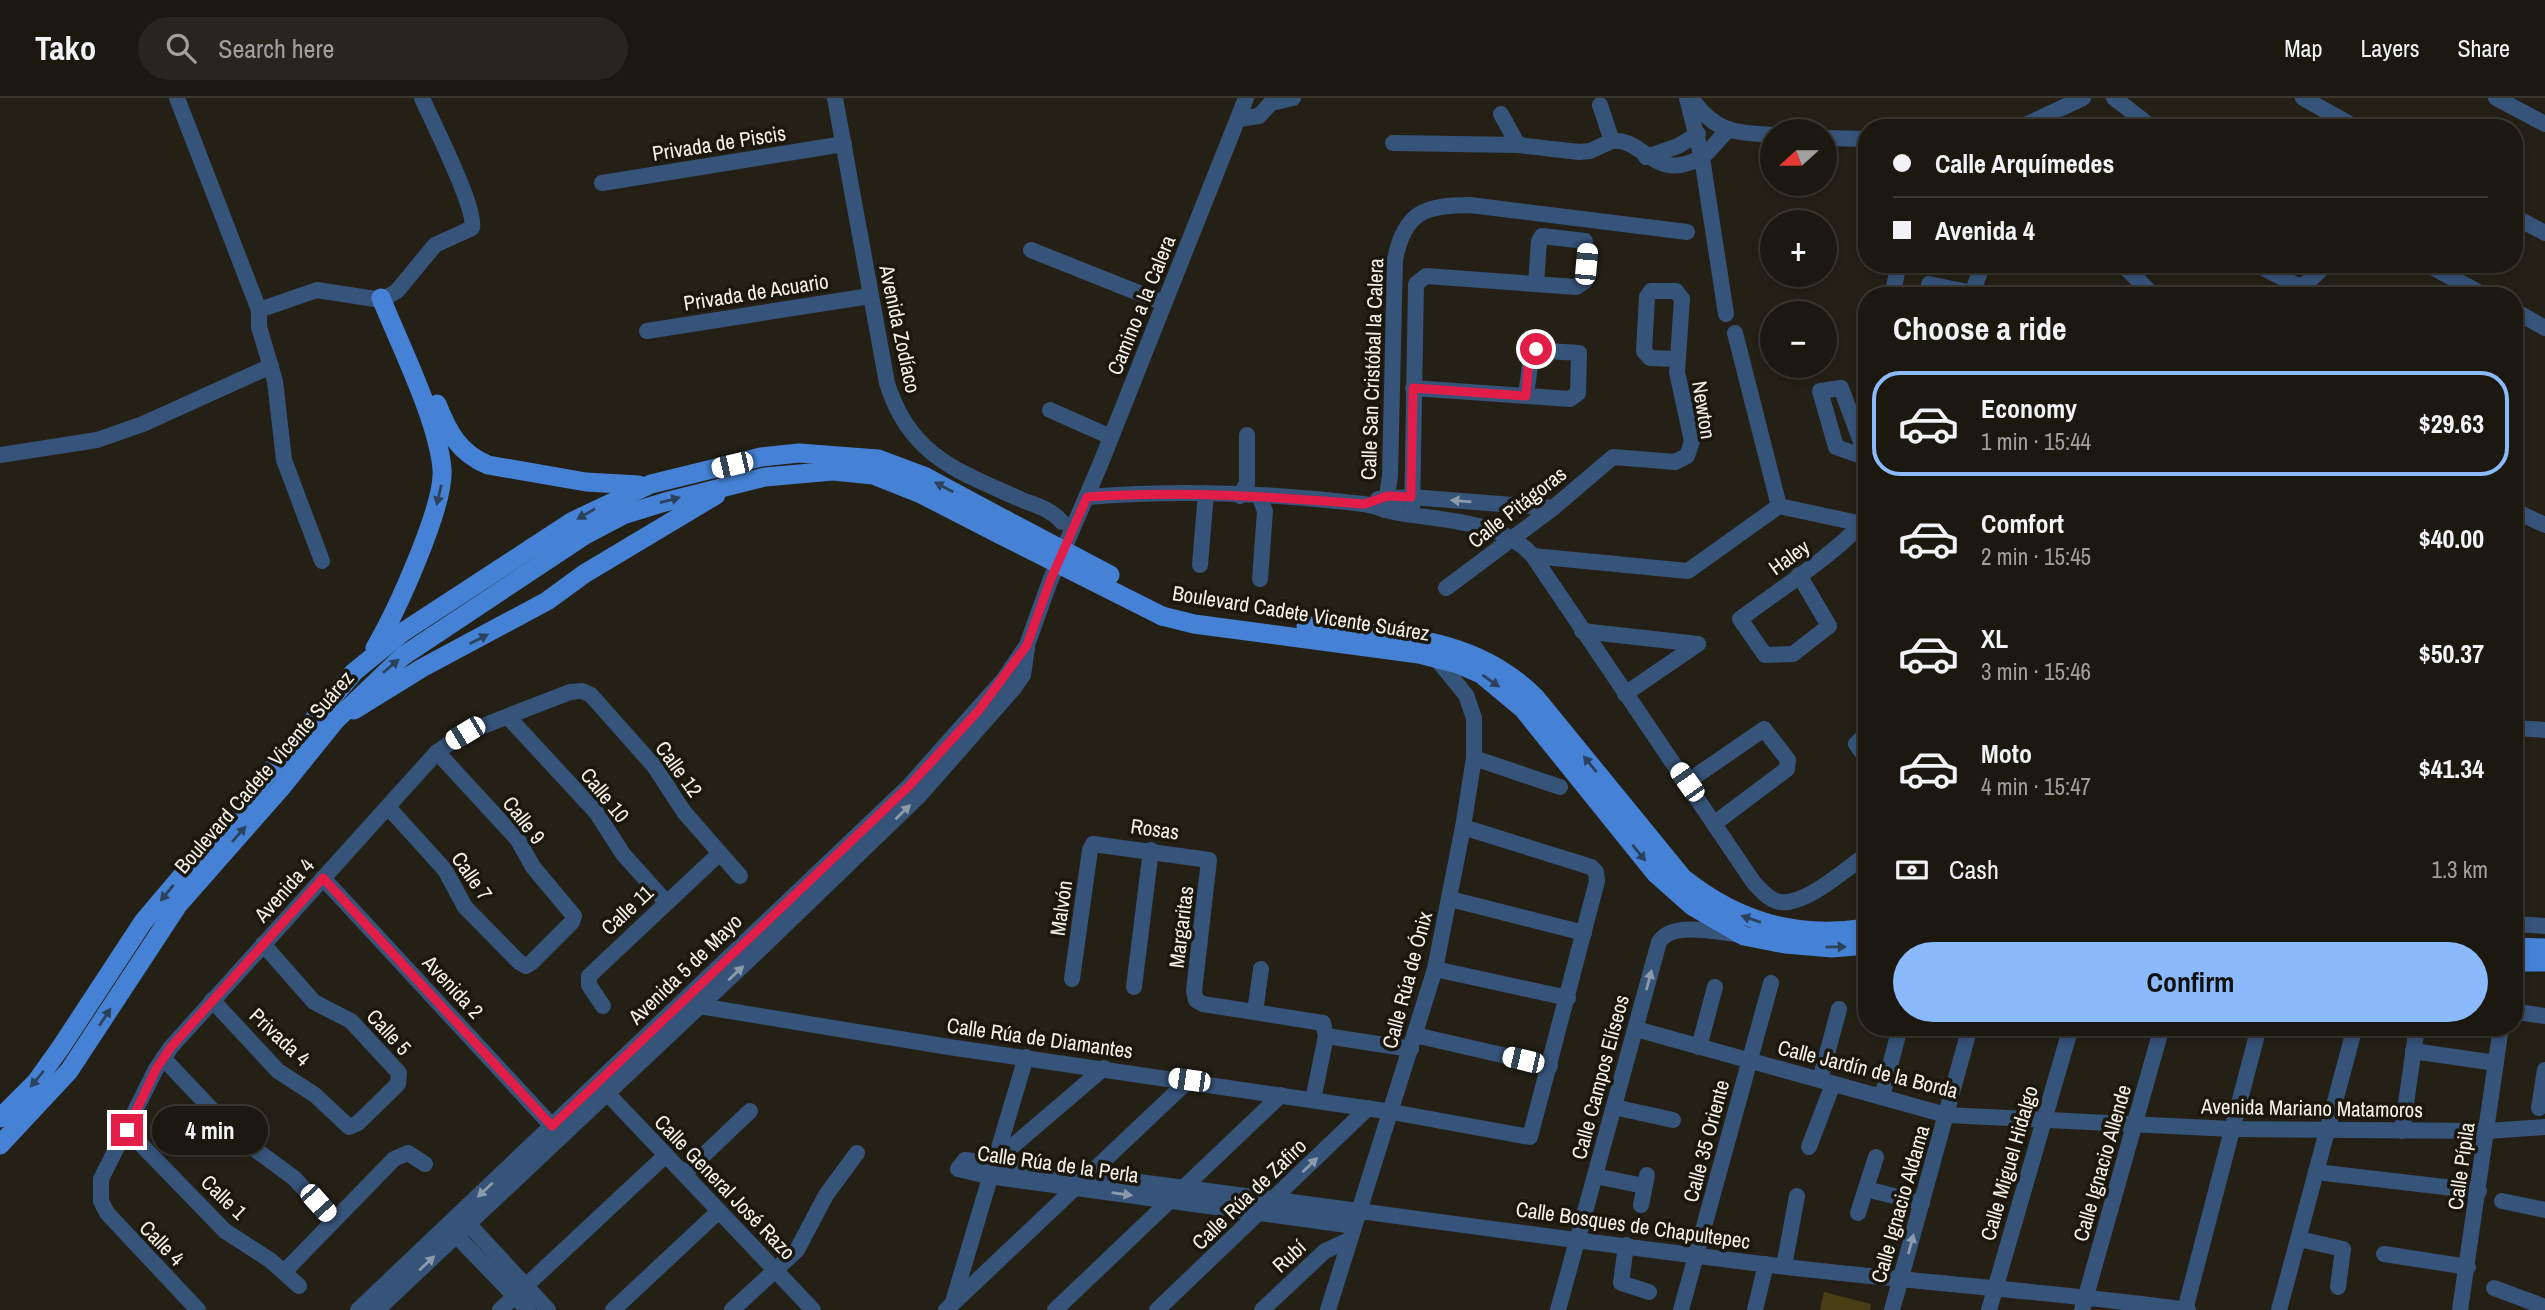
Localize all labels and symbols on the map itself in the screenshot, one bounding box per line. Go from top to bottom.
street label: Privada de Piscis [650,118,788,168]
north arrow [1760,119,1838,196]
street label: Camino a la Calera [1100,230,1182,379]
car [1574,242,1599,286]
street label: Calle San Cristóbal la Calera [1354,257,1390,480]
street label: Avenida Zodíaco [872,261,928,396]
street label: Privada de Acuario [681,266,831,318]
route start [1520,333,1552,365]
street label: Newton [1685,379,1723,441]
car [710,450,755,480]
street label: Calle Pitágoras [1462,459,1572,555]
one-way arrow [934,481,954,492]
one-way arrow [433,484,444,506]
one-way arrow [660,495,681,505]
one-way arrow [1449,495,1471,506]
one-way arrow [576,508,595,520]
street label: Haley [1763,532,1816,582]
street label: Boulevard Cadete Vicente Suárez [1170,578,1432,648]
one-way arrow [469,633,489,644]
one-way arrow [382,658,400,673]
street label: Boulevard Cadete Vicente Suárez [168,664,361,880]
one-way arrow [1482,674,1500,688]
car [442,713,489,753]
street label: Calle 12 [649,735,709,803]
one-way arrow [1583,756,1598,773]
car [1667,759,1708,805]
street label: Calle 10 [574,761,636,829]
street label: Calle 9 [496,790,552,850]
one-way arrow [894,803,911,820]
street label: Rosas [1129,811,1181,847]
one-way arrow [231,825,247,843]
one-way arrow [1632,844,1647,862]
street label: Calle 7 [445,846,499,906]
street label: Avenida 4 [247,851,321,929]
street label: Calle 11 [594,878,660,942]
street label: Malvón [1043,878,1079,938]
one-way arrow [160,884,175,901]
street label: Margaritas [1162,884,1200,970]
street label: Avenida 5 de Mayo [621,907,748,1032]
street label: Calle Rúa de Ónix [1375,908,1439,1052]
one-way arrow [1741,913,1762,924]
one-way arrow [1825,941,1847,952]
street label: Avenida 2 [415,948,490,1025]
one-way arrow [727,965,745,981]
one-way arrow [1644,969,1655,991]
street label: Calle Campos Elíseos [1564,991,1636,1163]
street label: Privada 4 [243,1001,317,1073]
street label: Calle 5 [360,1003,418,1061]
one-way arrow [98,1007,111,1026]
street label: Calle Rúa de Diamantes [945,1011,1135,1065]
street label: Calle Jardín de la Borda [1775,1033,1962,1106]
car [1501,1045,1546,1075]
car [1167,1067,1212,1093]
one-way arrow [29,1070,45,1088]
street label: Calle 35 Oriente [1676,1077,1736,1205]
street label: Calle Ignacio Allende [2066,1081,2138,1245]
street label: Calle Miguel Hidalgo [1973,1082,2045,1244]
street label: Avenida Mariano Matamoros [2200,1092,2423,1124]
callout: 4 min [152,1105,267,1154]
street label: Calle General José Razo [648,1108,802,1266]
route end [111,1114,143,1146]
street label: Calle Pípila [2441,1120,2482,1212]
street label: Calle Ignacio Aldama [1864,1121,1936,1286]
street label: Calle Rúa de Zafiro [1185,1132,1313,1256]
street label: Calle Rúa de la Perla [975,1138,1141,1190]
one-way arrow [1301,1157,1318,1173]
street label: Calle 1 [195,1168,254,1226]
car [297,1180,340,1226]
one-way arrow [477,1182,494,1198]
one-way arrow [1112,1188,1134,1199]
street label: Calle Bosques de Chapultepec [1514,1194,1752,1256]
street label: Calle 4 [133,1214,191,1273]
street label: Rubí [1266,1233,1312,1279]
one-way arrow [1906,1233,1916,1254]
one-way arrow [418,1256,435,1272]

